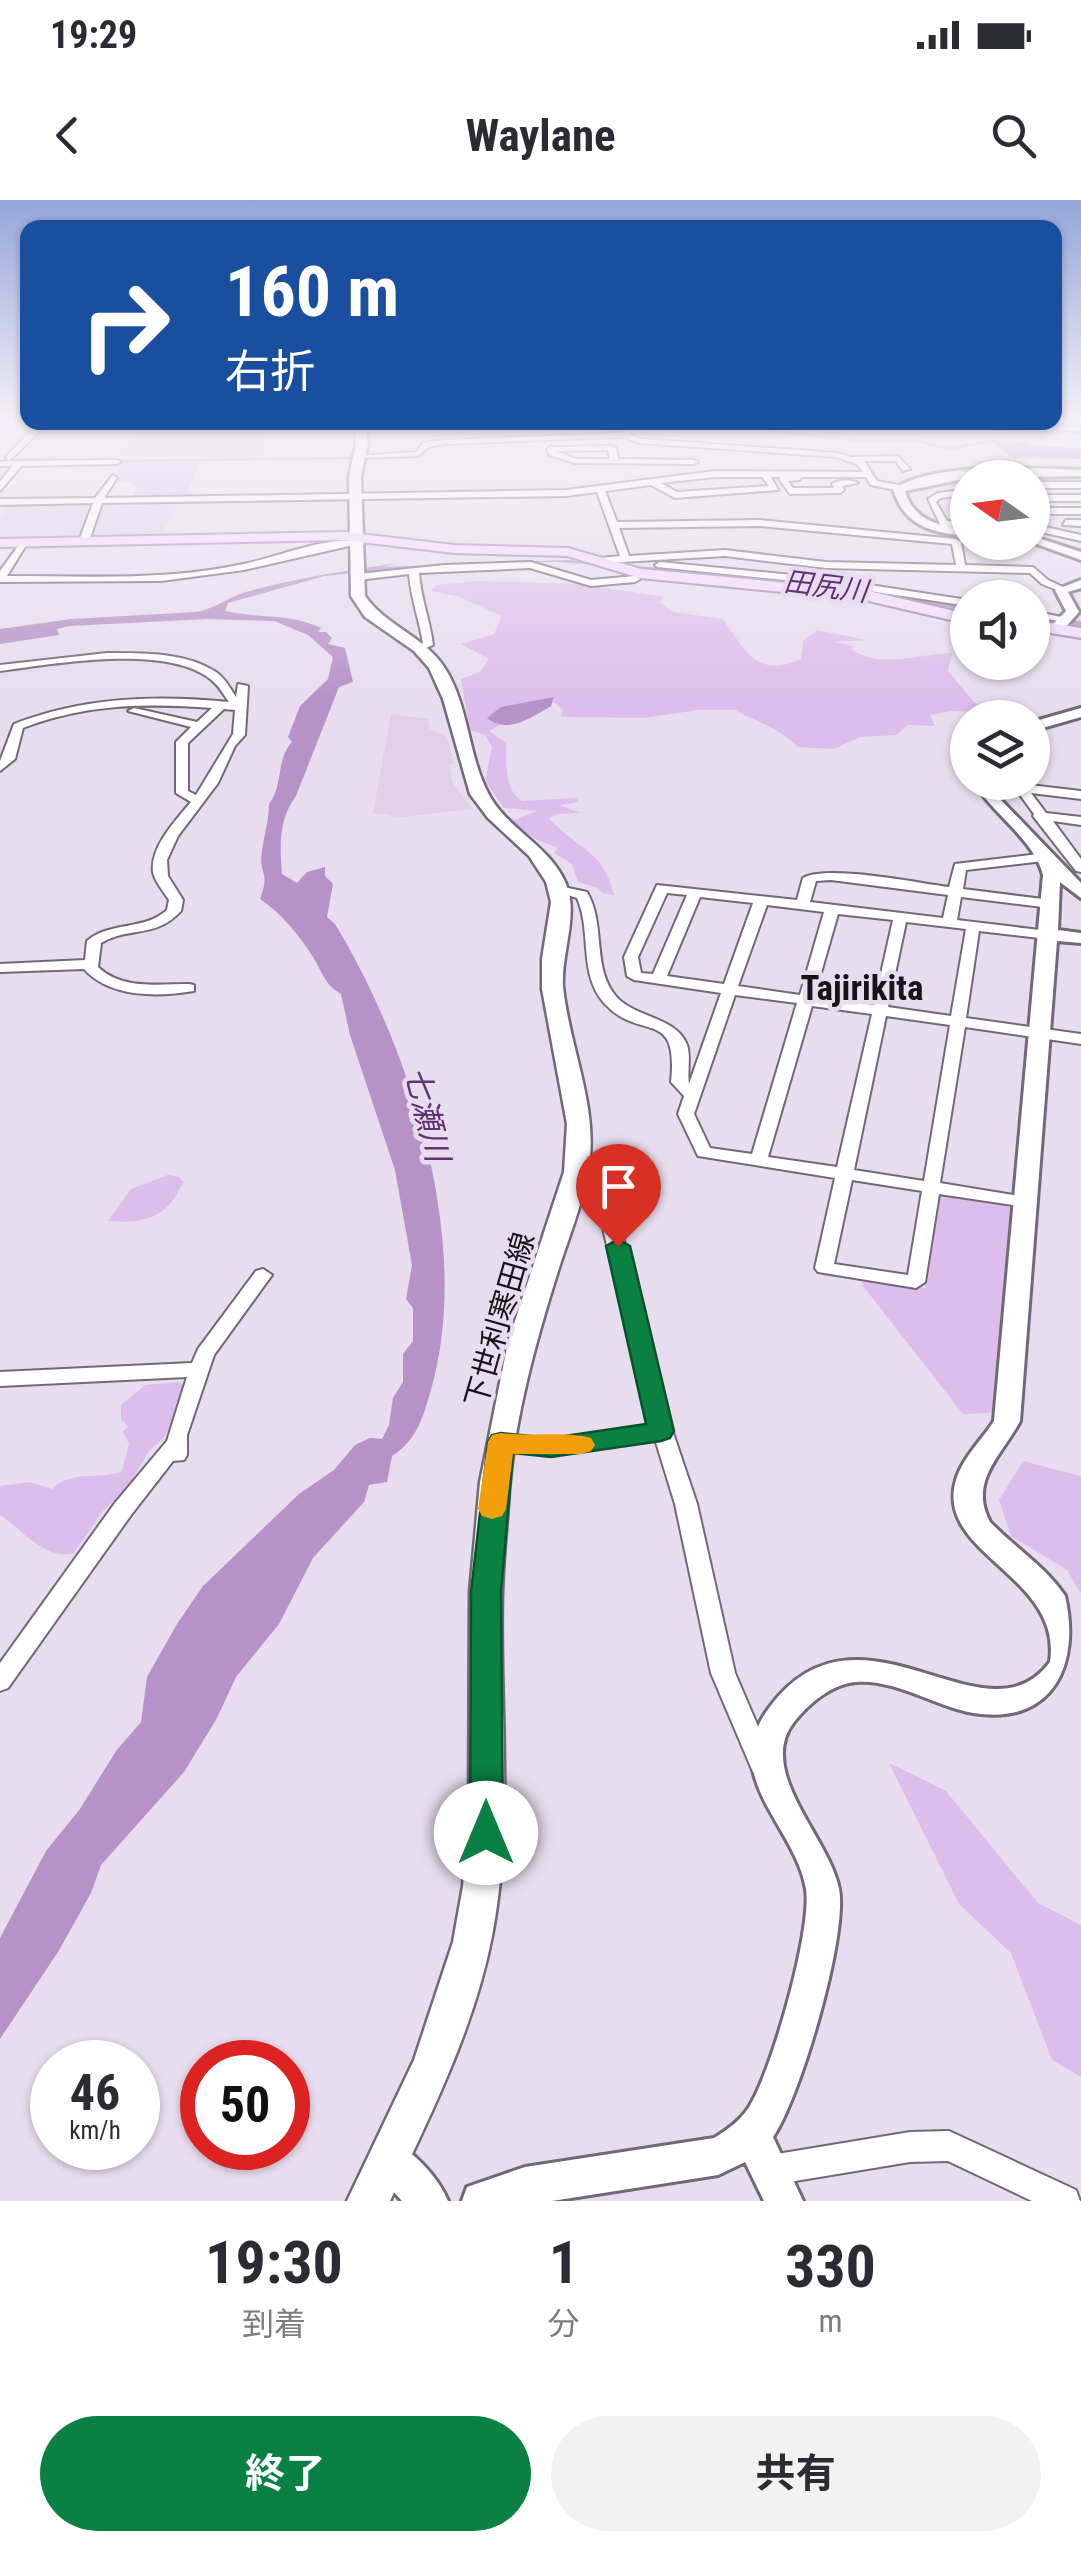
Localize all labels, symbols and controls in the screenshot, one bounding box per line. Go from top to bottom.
text: 19:29 [50,13,137,57]
icon: back [40,108,95,163]
icon: search [986,108,1041,163]
text: Waylane [465,109,616,162]
text: 160 m [225,251,399,333]
icon: right [60,260,190,390]
text: 右折 [225,345,315,398]
north arrow [950,460,1050,560]
map controls [950,460,1050,800]
water label: 田尻川 [782,565,873,608]
button: sound [950,580,1050,680]
button: layers [950,700,1050,800]
district label: Tajirikita [800,968,924,1009]
water label: 七瀬川 [397,1063,458,1168]
pin [576,1144,661,1247]
icon: arrive [591,1159,646,1214]
street label: 下世利寒田線 [458,1229,541,1411]
position arrow [434,1781,538,1885]
speed limit sign: 50 [180,2040,310,2170]
text: 46 [70,2064,120,2122]
text: km/h [69,2116,121,2145]
text: 19:30 [205,2227,343,2298]
text: 1 [549,2227,579,2298]
text: 330 [785,2231,876,2302]
text: m [818,2302,842,2340]
text: 到着 [242,2305,306,2343]
text: 分 [548,2305,580,2343]
button: 終了 [40,2416,531,2531]
button: 共有 [551,2416,1041,2531]

